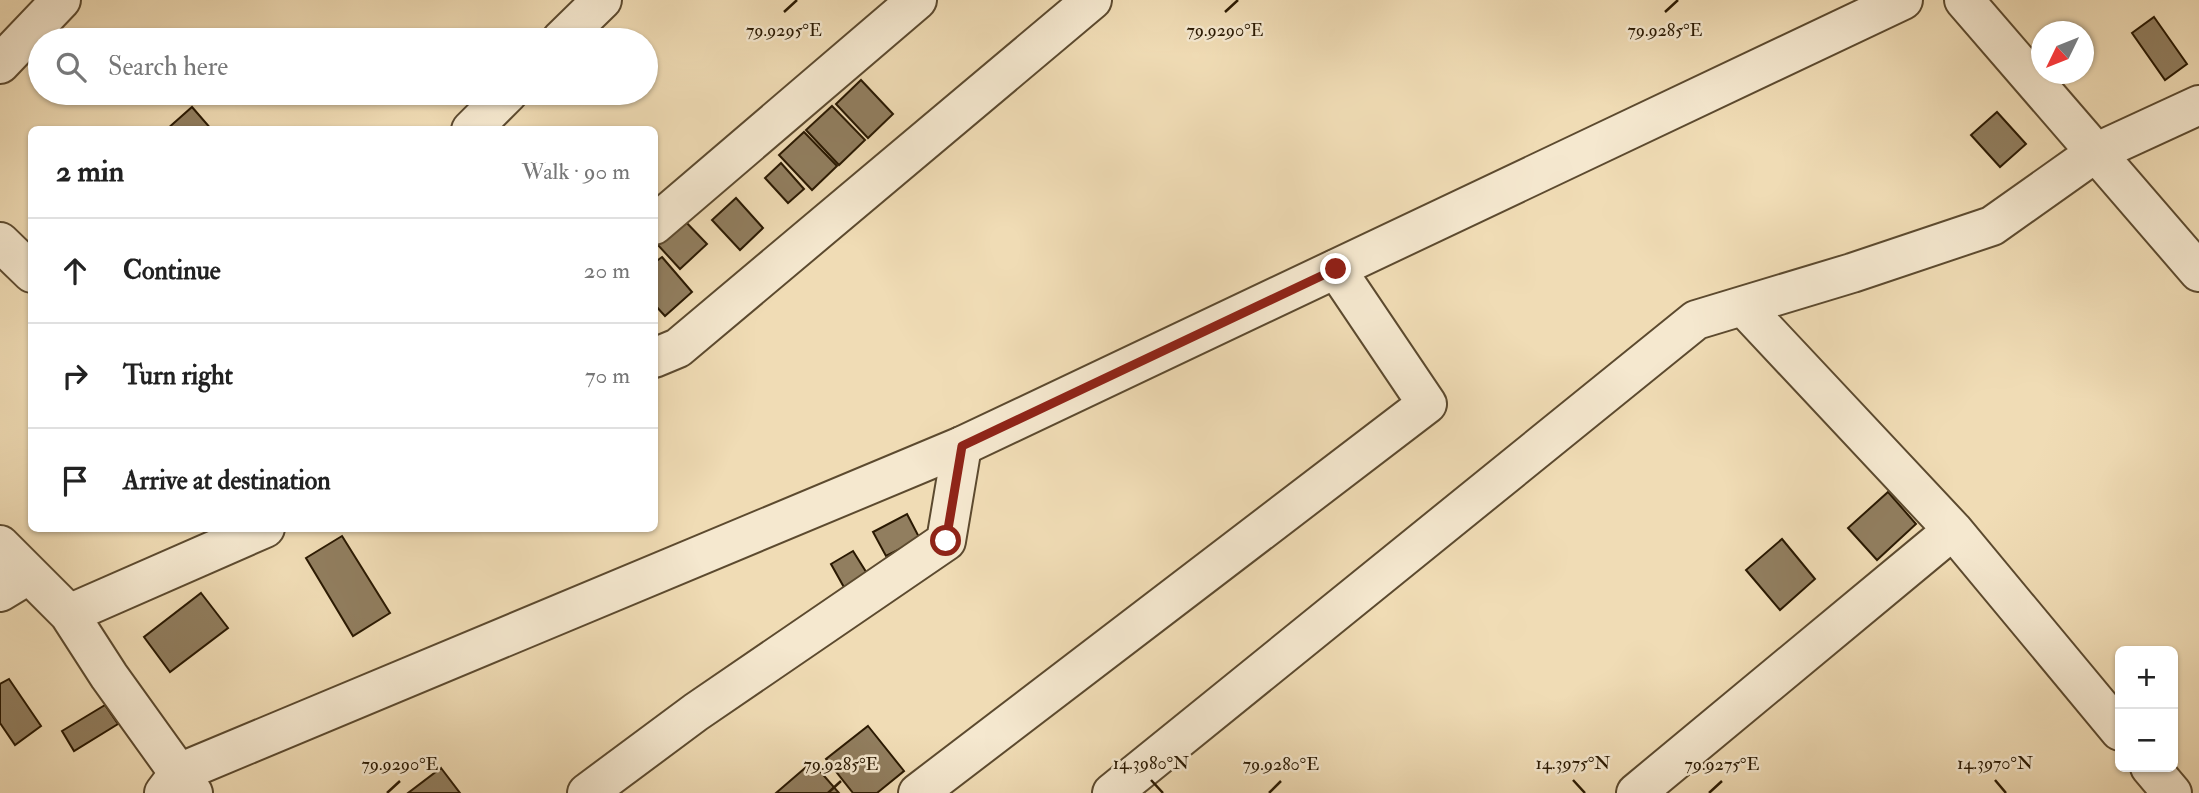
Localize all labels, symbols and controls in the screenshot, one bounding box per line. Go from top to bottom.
text: 79.9295°E [746,19,822,42]
text: 79.9290°E [1186,19,1264,42]
text: 79.9285°E [1628,19,1703,42]
north arrow [2031,21,2094,84]
search box [28,28,658,105]
icon: search [52,48,90,86]
text: Search here [108,51,228,83]
text: 2 min [56,153,124,190]
text: Walk · 90 m [522,157,630,186]
icon: ahead [56,252,94,290]
route end [1320,253,1351,284]
text: Continue [123,255,221,287]
text: 20 m [584,256,630,285]
icon: right [56,357,94,395]
text: Turn right [123,360,233,392]
text: 70 m [585,361,630,390]
icon: arrive [56,462,94,500]
text: Arrive at destination [123,465,331,497]
route start [930,525,961,556]
map controls [2115,646,2178,772]
button: + [2115,646,2178,709]
button: − [2115,709,2178,772]
text: 14.3980°N [1113,752,1189,775]
text: 14.3975°N [1536,752,1610,775]
text: 14.3970°N [1957,752,2033,775]
text: 79.9290°E [361,753,439,776]
text: 79.9285°E [804,753,879,776]
text: 79.9280°E [1243,753,1319,776]
text: 79.9275°E [1685,753,1759,776]

